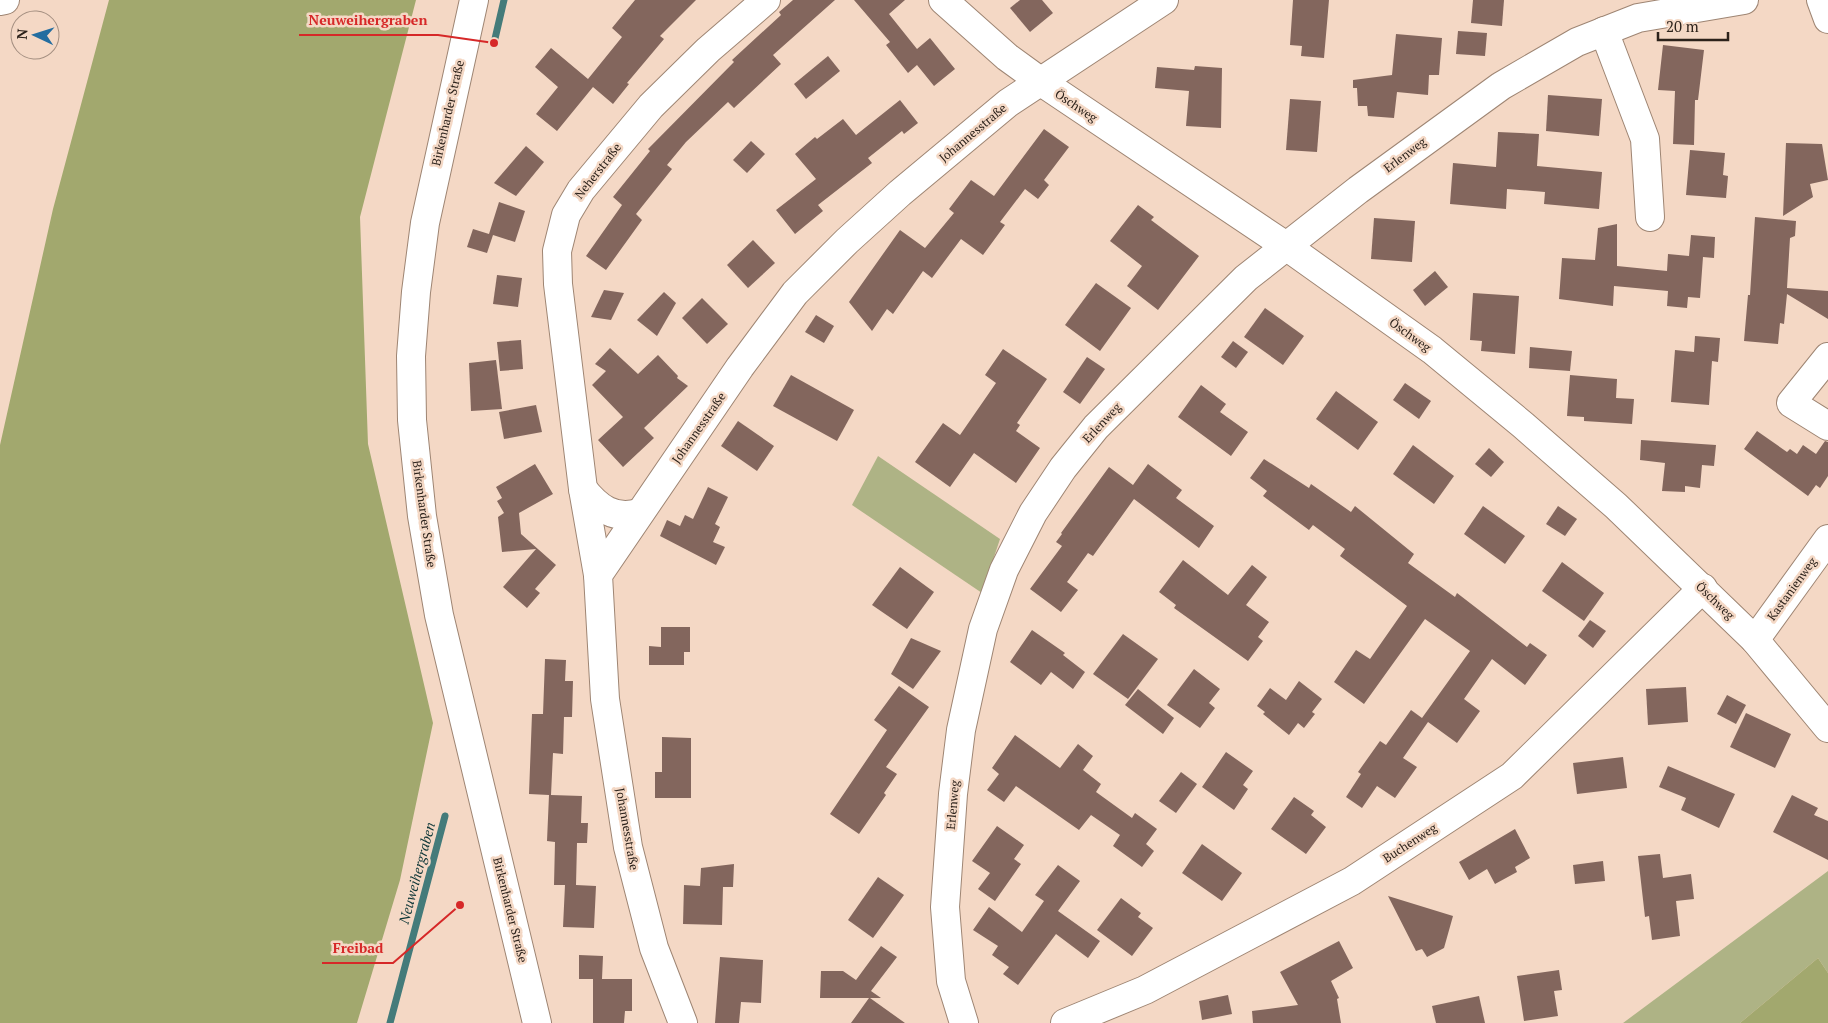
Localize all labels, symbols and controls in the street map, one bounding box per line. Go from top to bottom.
callout: Neuweihergraben [299,6,438,35]
north arrow [10,10,60,60]
text: Neuweihergraben [309,10,427,29]
scale bar [1658,10,1728,42]
text: 20 m [1666,16,1699,36]
text: N [12,28,31,40]
street label: Birkenharder Straße [428,59,467,167]
street label: Öschweg [1052,86,1101,126]
street label: Johannesstraße [936,100,1009,165]
street label: Erlenweg [1380,133,1429,175]
street label: Neherstraße [571,140,624,202]
street label: Öschweg [1387,315,1435,355]
street label: Johannesstraße [669,389,729,466]
street label: Erlenweg [1079,399,1124,446]
street label: Birkenharder Straße [410,459,439,568]
street label: Kastanienweg [1764,554,1820,623]
street label: Öschweg [1693,579,1738,623]
street label: Erlenweg [943,779,962,830]
street label: Johannesstraße [613,787,642,871]
street label: Buchenweg [1380,819,1440,865]
water label: Neuweihergraben [394,820,439,927]
street label: Birkenharder Straße [490,856,531,964]
callout: Freibad [322,934,393,963]
text: Freibad [333,938,384,957]

